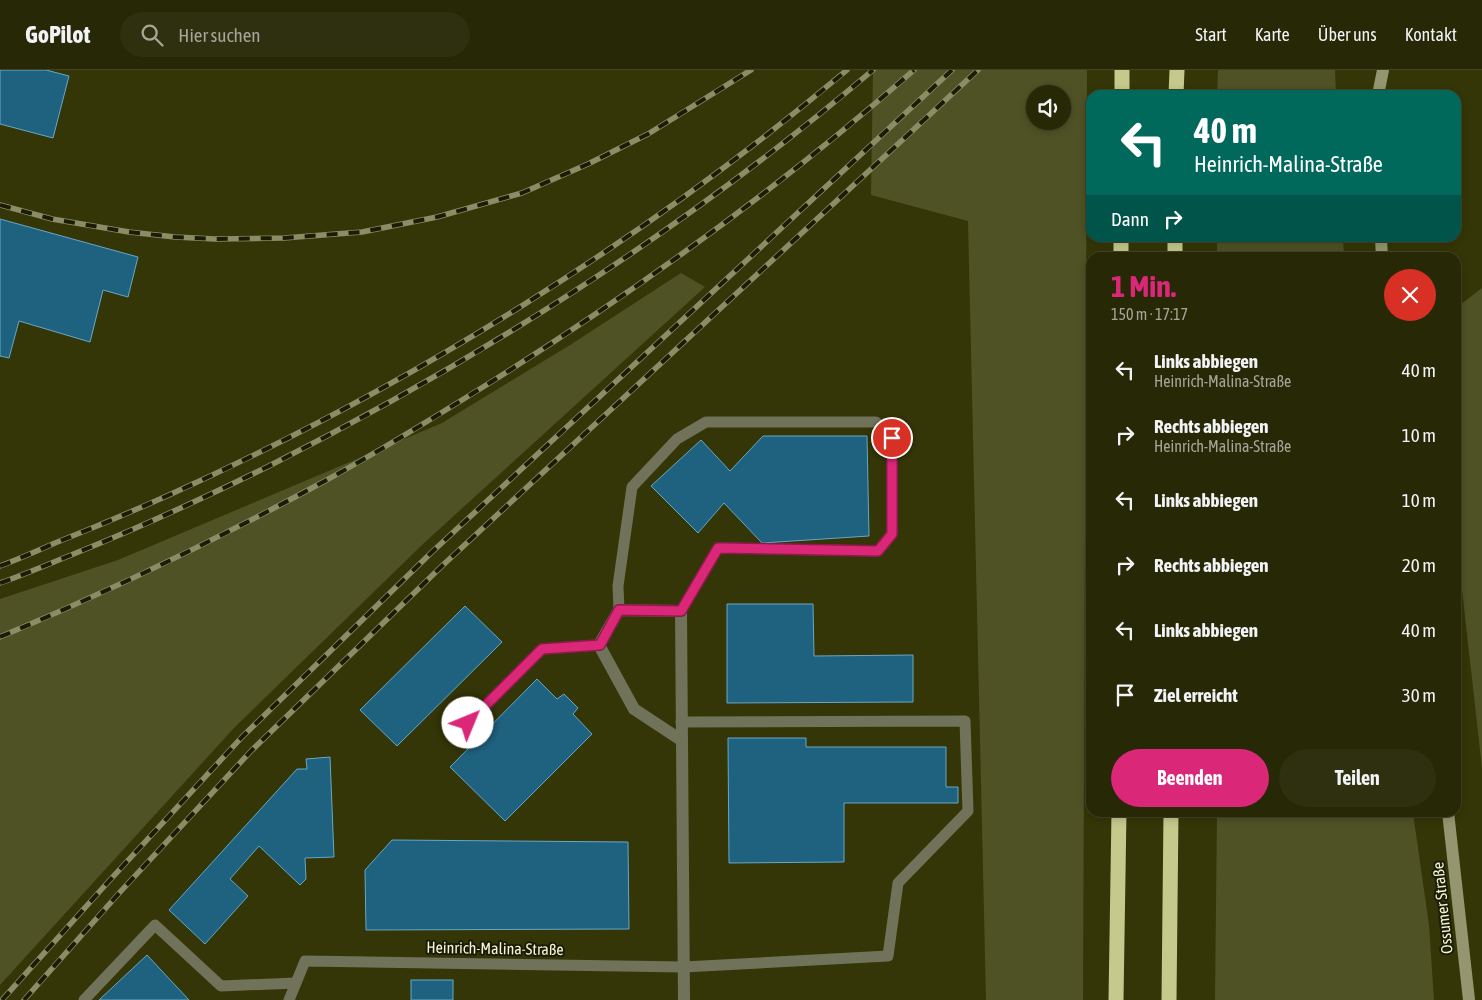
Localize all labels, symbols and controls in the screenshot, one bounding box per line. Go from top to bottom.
search box [120,12,470,57]
text: GoPilot [25,21,90,48]
icon: search [138,21,166,49]
text: Hier suchen [178,24,261,46]
text: Start [1195,24,1227,45]
text: Karte [1255,24,1290,45]
text: Über uns [1318,24,1377,45]
text: Kontakt [1405,24,1457,45]
map controls [1026,85,1071,130]
button: sound [1026,85,1071,130]
icon: left [1111,110,1176,175]
text: 40 m [1194,110,1257,150]
text: Heinrich-Malina-Straße [1194,151,1383,177]
icon: right [1159,205,1187,233]
text: Dann [1111,208,1149,230]
text: 1 Min. [1111,269,1176,303]
button: close [1384,269,1436,321]
text: 150 m · 17:17 [1111,305,1188,323]
text: Links abbiegen [1154,350,1258,372]
icon: left [1111,356,1139,384]
text: 40 m [1402,359,1436,381]
text: Heinrich-Malina-Straße [1154,372,1291,390]
text: Rechts abbiegen [1154,415,1269,437]
pin [871,417,913,459]
icon: right [1111,421,1139,449]
icon: arrive [878,424,906,452]
text: 10 m [1402,424,1436,446]
text: Heinrich-Malina-Straße [1154,437,1291,455]
icon: left [1111,486,1139,514]
text: Links abbiegen [1154,489,1258,511]
text: 10 m [1402,489,1436,511]
icon: right [1111,551,1139,579]
text: Rechts abbiegen [1154,554,1269,576]
text: 20 m [1402,554,1436,576]
icon: left [1111,616,1139,644]
text: Links abbiegen [1154,619,1258,641]
text: 40 m [1402,619,1436,641]
icon: arrive [1111,681,1139,709]
text: Ziel erreicht [1154,684,1238,706]
text: 30 m [1402,684,1436,706]
position arrow [441,696,493,748]
button: Beenden [1111,749,1269,807]
button: Teilen [1279,749,1436,807]
street label: Ossumer Straße [1428,861,1456,955]
street label: Heinrich-Malina-Straße [426,938,564,958]

